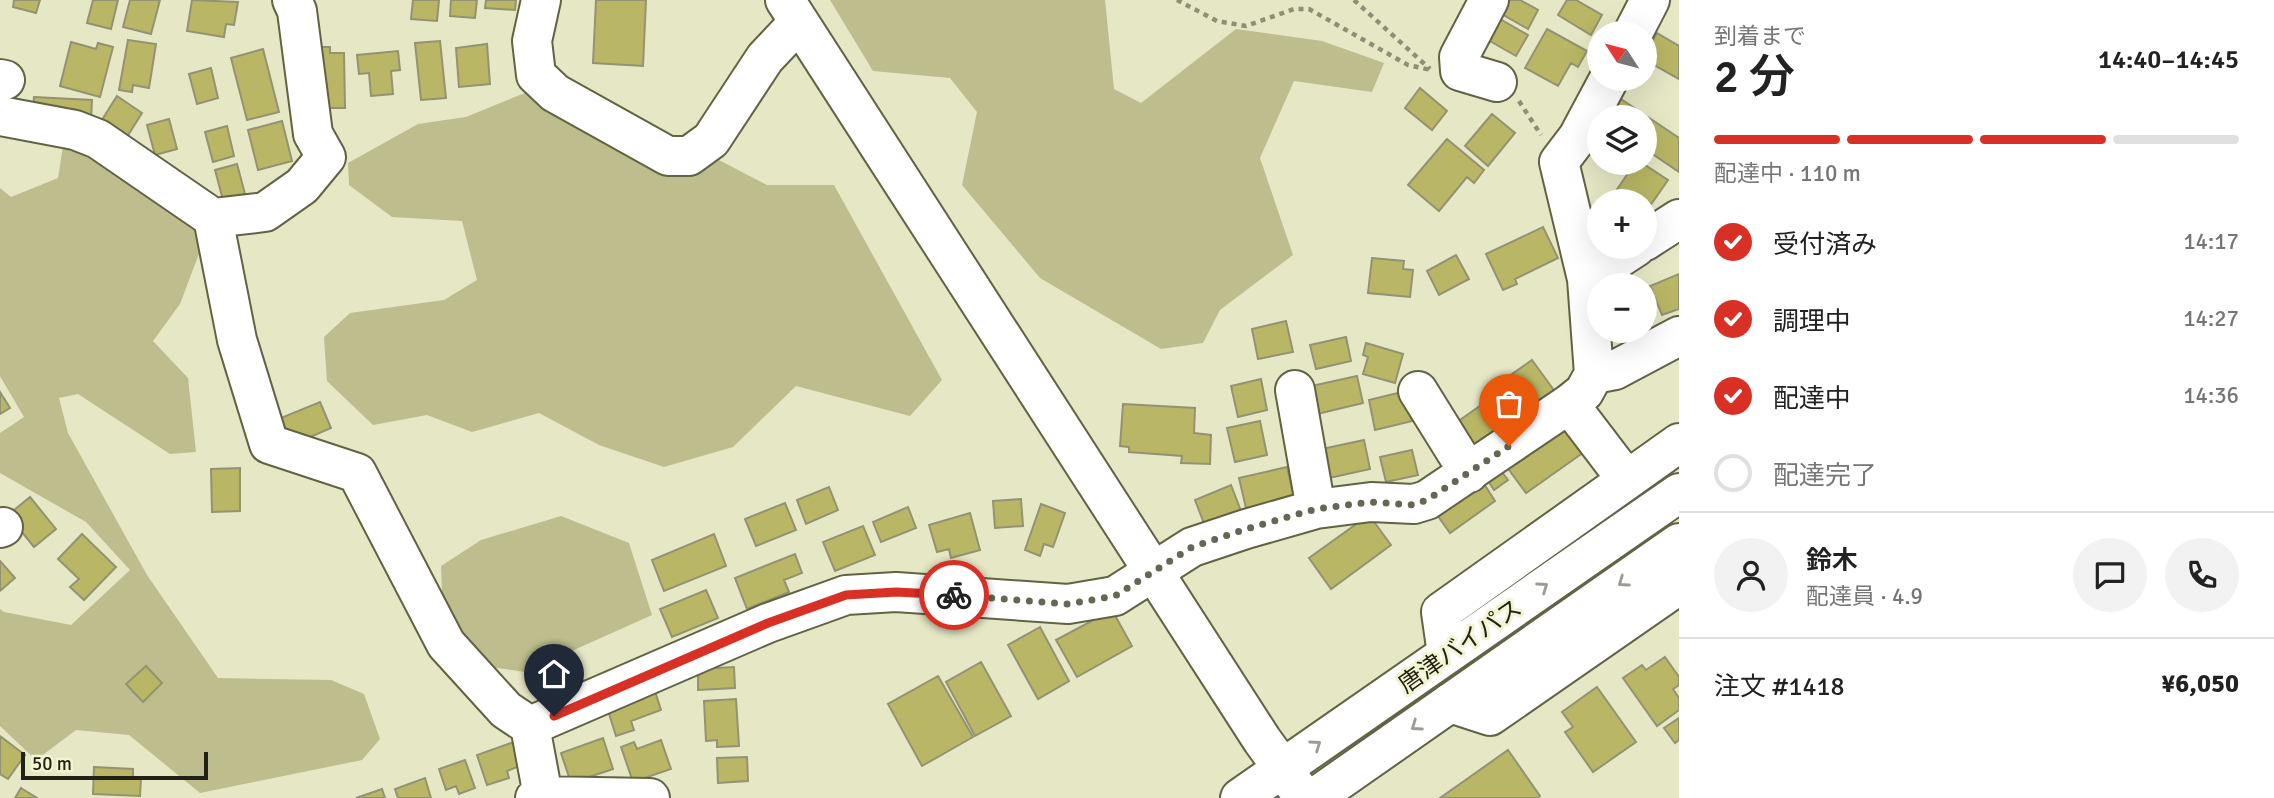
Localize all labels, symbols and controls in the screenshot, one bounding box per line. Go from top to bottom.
north arrow [1587,21,1657,91]
map controls [1587,21,1657,343]
text: 到着まで [1714,22,1806,51]
text: 14:40–14:45 [2098,44,2239,76]
text: 2 分 [1714,49,1795,105]
button: layers [1587,105,1657,175]
text: 配達中 · 110 m [1714,159,1861,188]
button: + [1587,189,1657,259]
icon: check [1714,223,1752,261]
text: 14:17 [2183,227,2239,256]
text: 受付済み [1773,229,1877,261]
button: − [1587,273,1657,343]
icon: check [1714,300,1752,338]
text: 14:27 [2183,304,2239,333]
text: 調理中 [1773,306,1851,338]
pin [1479,374,1539,446]
icon: check [1714,377,1752,415]
text: 14:36 [2183,381,2239,410]
text: 配達中 [1773,383,1851,415]
icon: bag [1490,385,1528,423]
text: 配達完了 [1773,460,1877,492]
button: person [1714,538,1788,612]
button: chat [2073,538,2147,612]
button: phone [2165,538,2239,612]
text: 鈴木 [1806,545,1858,577]
courier [919,560,989,630]
one-way arrow [1618,574,1631,586]
icon: bike [935,576,973,614]
text: 配達員 · 4.9 [1806,582,1923,611]
one-way arrow [1535,583,1548,595]
street label: 唐津バイパス [1393,593,1527,699]
pin [524,644,584,716]
icon: home [535,655,573,693]
text: ¥6,050 [2161,668,2239,700]
text: 注文 #1418 [1714,671,1845,703]
one-way arrow [1411,718,1424,731]
one-way arrow [1308,741,1321,753]
scale bar [21,749,208,781]
text: 50 m [32,752,72,776]

